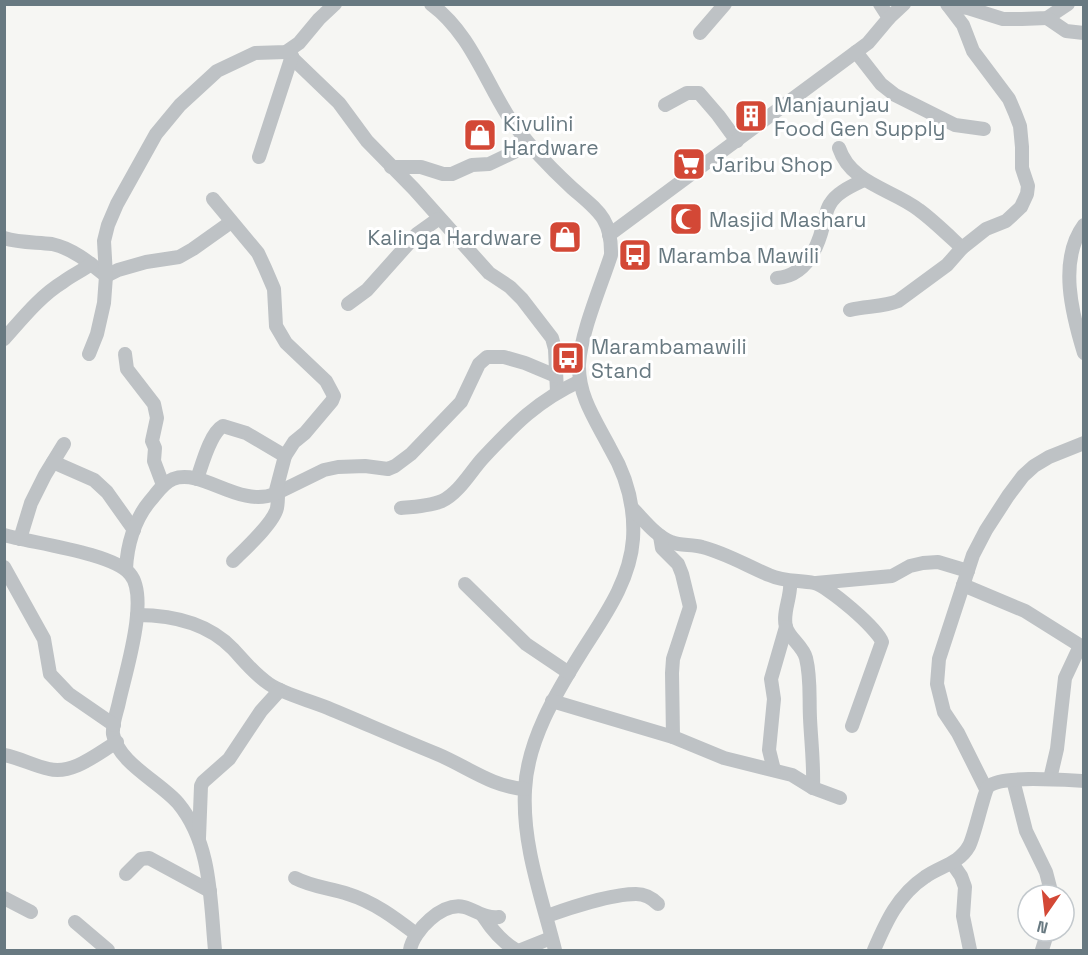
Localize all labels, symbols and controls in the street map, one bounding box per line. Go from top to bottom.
place label: Manjaunjau Food Gen Supply [774,91,945,142]
building icon: Manjaunjau Food Gen Supply [733,98,769,134]
place label: Kivulini Hardware [503,110,599,161]
shop icon: Kivulini Hardware [462,117,498,153]
supermarket icon: Jaribu Shop [671,146,707,182]
place label: Jaribu Shop [712,151,833,178]
mosque icon: Masjid Masharu [668,201,704,237]
place label: Masjid Masharu [709,206,866,233]
shop icon: Kalinga Hardware [547,219,583,255]
place label: Kalinga Hardware [367,224,542,251]
bus stop icon: Maramba Mawili [617,237,653,273]
place label: Maramba Mawili [658,242,819,269]
place label: Marambamawili Stand [591,333,747,384]
bus stop icon: Marambamawili Stand [550,340,586,376]
north arrow [1016,883,1076,943]
text: N [1035,916,1050,939]

